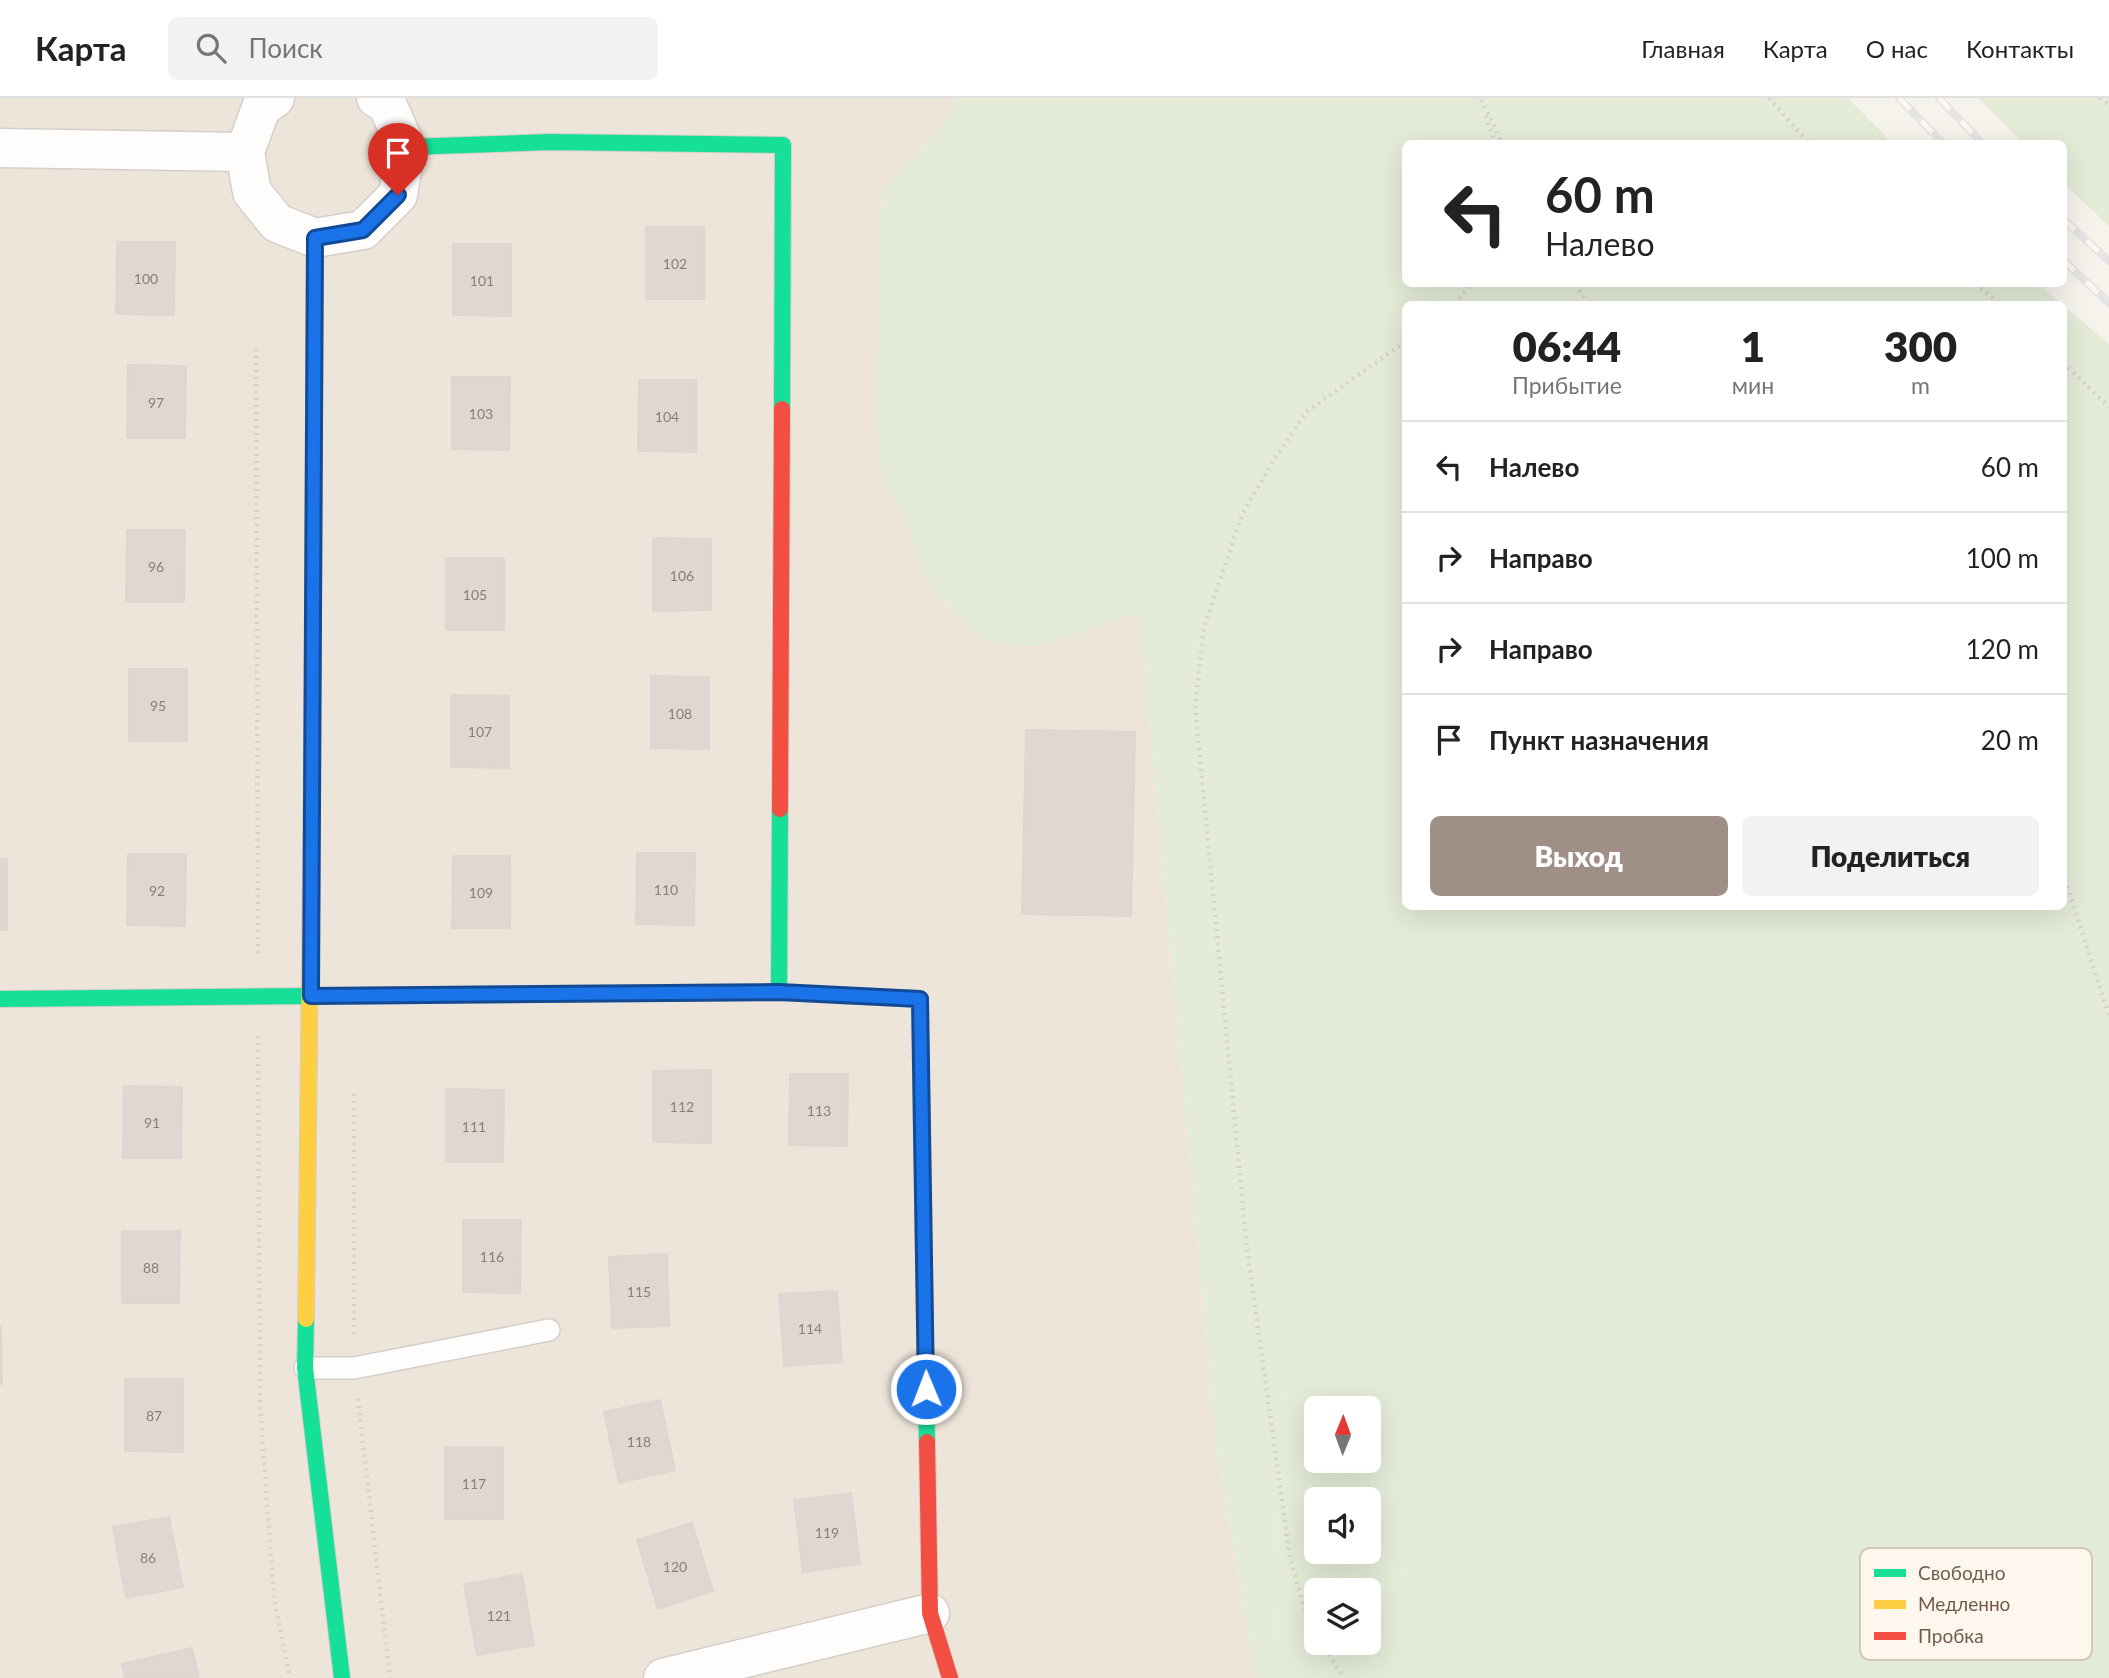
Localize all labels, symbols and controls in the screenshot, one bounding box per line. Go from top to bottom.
search box [168,17,658,80]
text: Карта [35,28,126,68]
icon: search [192,29,230,67]
text: Поиск [248,32,323,64]
text: Главная [1641,34,1725,63]
text: Карта [1763,34,1828,63]
text: О нас [1866,34,1928,63]
text: Контакты [1966,34,2074,63]
pin [368,123,428,195]
icon: arrive [379,134,417,172]
text: 60 m [1545,165,1655,223]
icon: left [1430,168,1521,259]
text: Налево [1545,224,1655,263]
house number: 102 [663,255,687,272]
house number: 100 [134,270,158,287]
house number: 101 [470,272,494,289]
text: 06:44 [1513,321,1621,371]
text: 1 [1741,321,1765,371]
text: 300 [1884,321,1957,371]
text: Прибытие [1512,371,1622,399]
text: мин [1732,371,1774,399]
text: m [1911,371,1930,399]
house number: 97 [148,394,164,411]
house number: 103 [469,405,493,422]
house number: 104 [655,408,679,425]
icon: left [1430,448,1468,486]
text: Налево [1489,451,1579,483]
text: 60 m [1981,451,2039,483]
icon: right [1430,539,1468,577]
text: Направо [1489,542,1593,574]
text: 100 m [1966,542,2039,574]
house number: 96 [148,558,164,575]
house number: 106 [670,567,694,584]
house number: 105 [463,586,487,603]
icon: right [1430,630,1468,668]
text: Направо [1489,633,1593,665]
text: 120 m [1966,633,2039,665]
house number: 95 [150,697,166,714]
house number: 108 [668,705,692,722]
icon: arrive [1430,721,1468,759]
house number: 107 [468,723,492,740]
text: Пункт назначения [1489,724,1709,756]
text: 20 m [1981,724,2039,756]
button: Выход [1430,816,1728,896]
button: Поделиться [1742,816,2039,896]
house number: 110 [654,881,678,898]
house number: 92 [149,882,165,899]
house number: 109 [469,884,493,901]
house number: 112 [670,1098,694,1115]
house number: 113 [807,1102,831,1119]
house number: 91 [144,1114,160,1131]
house number: 111 [462,1118,486,1135]
house number: 116 [480,1248,504,1265]
house number: 88 [143,1259,159,1276]
house number: 115 [627,1283,651,1300]
house number: 114 [798,1320,822,1337]
position arrow [889,1352,963,1426]
north arrow [1304,1396,1381,1474]
map controls [1304,1396,1381,1655]
house number: 87 [146,1407,162,1424]
house number: 118 [627,1433,651,1450]
house number: 117 [462,1475,486,1492]
button: sound [1304,1487,1381,1564]
house number: 119 [815,1524,839,1541]
legend [1860,1548,2092,1660]
house number: 86 [140,1549,156,1566]
house number: 120 [663,1558,687,1575]
text: Свободно [1918,1561,2006,1584]
button: layers [1304,1578,1381,1655]
text: Медленно [1918,1592,2010,1615]
house number: 121 [487,1607,511,1624]
text: Пробка [1918,1624,1984,1647]

